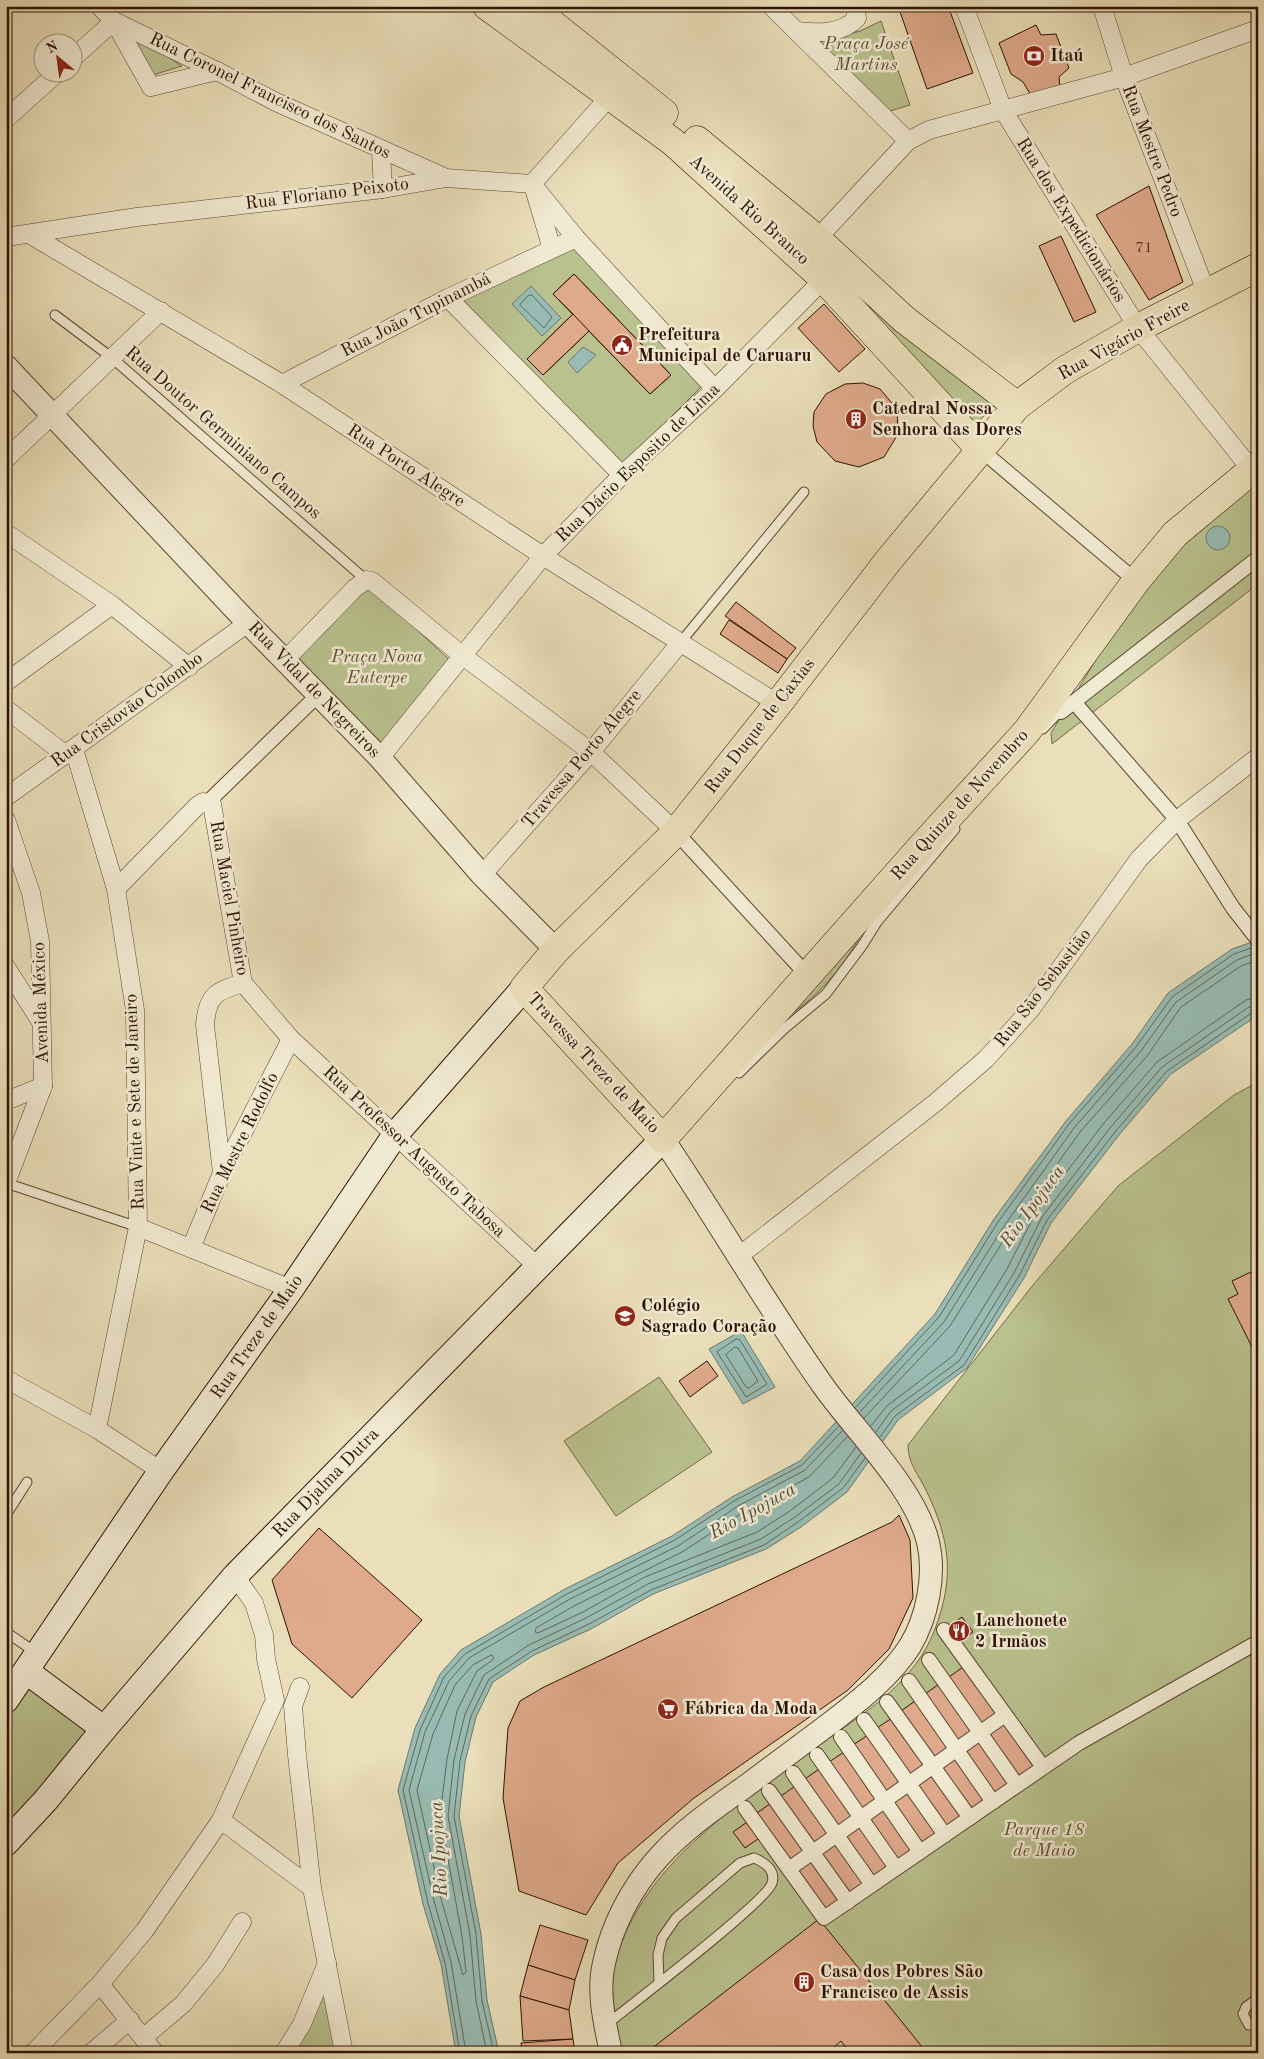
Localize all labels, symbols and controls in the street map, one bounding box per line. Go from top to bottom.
street label: Rua Coronel Francisco dos Santos [146,30,394,162]
north arrow [32,32,82,82]
park label: Praça José Martins [823,35,910,74]
text: N [44,39,61,56]
bank icon: Itaú [1022,44,1046,68]
place label: Itaú [1050,47,1084,65]
street label: Rua Mestre Pedro [1119,82,1185,220]
street label: Rua dos Expedicionários [1013,134,1129,306]
street label: Avenida Rio Branco [686,152,812,268]
street label: Rua Floriano Peixoto [244,175,410,213]
house number: 71 [1135,241,1153,256]
street label: Rua João Tupinambá [338,269,494,361]
street label: Rua Vigário Freire [1055,296,1193,384]
place label: Prefeitura Municipal de Caruaru [638,326,811,365]
public building icon: Prefeitura Municipal de Caruaru [610,333,634,357]
street label: Rua Doutor Germiniano Campos [122,343,324,523]
street label: Rua Dácio Esposito de Lima [553,380,724,546]
place label: Catedral Nossa Senhora das Dores [872,400,1022,439]
building icon: Catedral Nossa Senhora das Dores [844,407,868,431]
street label: Rua Porto Alegre [344,421,468,511]
street label: Rua Vidal de Negreiros [244,618,384,762]
park label: Praça Nova Euterpe [330,648,423,687]
street label: Rua Cristovão Colombo [48,649,206,771]
street label: Rua Duque de Caxias [702,655,819,797]
street label: Travessa Porto Alegre [519,686,645,832]
street label: Rua Quinze de Novembro [888,726,1032,884]
street label: Rua Maciel Pinheiro [206,819,252,977]
street label: Rua São Sebastião [991,925,1095,1051]
street label: Avenida México [30,942,52,1064]
street label: Travessa Treze de Maio [523,989,663,1137]
street label: Rua Vinte e Sete de Janeiro [122,993,148,1211]
street label: Rua Professor Augusto Tabosa [319,1063,509,1241]
street label: Rua Mestre Rodolfo [198,1070,282,1216]
water label: Rio Ipojuca [996,1163,1069,1252]
street label: Rua Treze de Maio [208,1272,306,1402]
place label: Colégio Sagrado Coração [641,1297,777,1336]
school or university icon: Colégio Sagrado Coração [613,1304,637,1328]
street label: Rua Djalma Dutra [269,1425,383,1541]
water label: Rio Ipojuca [706,1480,800,1544]
place label: Lanchonete 2 Irmãos [975,1612,1067,1651]
restaurant icon: Lanchonete 2 Irmãos [947,1619,971,1643]
supermarket icon: Fábrica da Moda [656,1697,680,1721]
place label: Fábrica da Moda [684,1700,818,1718]
water label: Rio Ipojuca [428,1801,452,1898]
park label: Parque 18 de Maio [1003,1821,1085,1860]
place label: Casa dos Pobres São Francisco de Assis [820,1963,983,2002]
building icon: Casa dos Pobres São Francisco de Assis [792,1970,816,1994]

